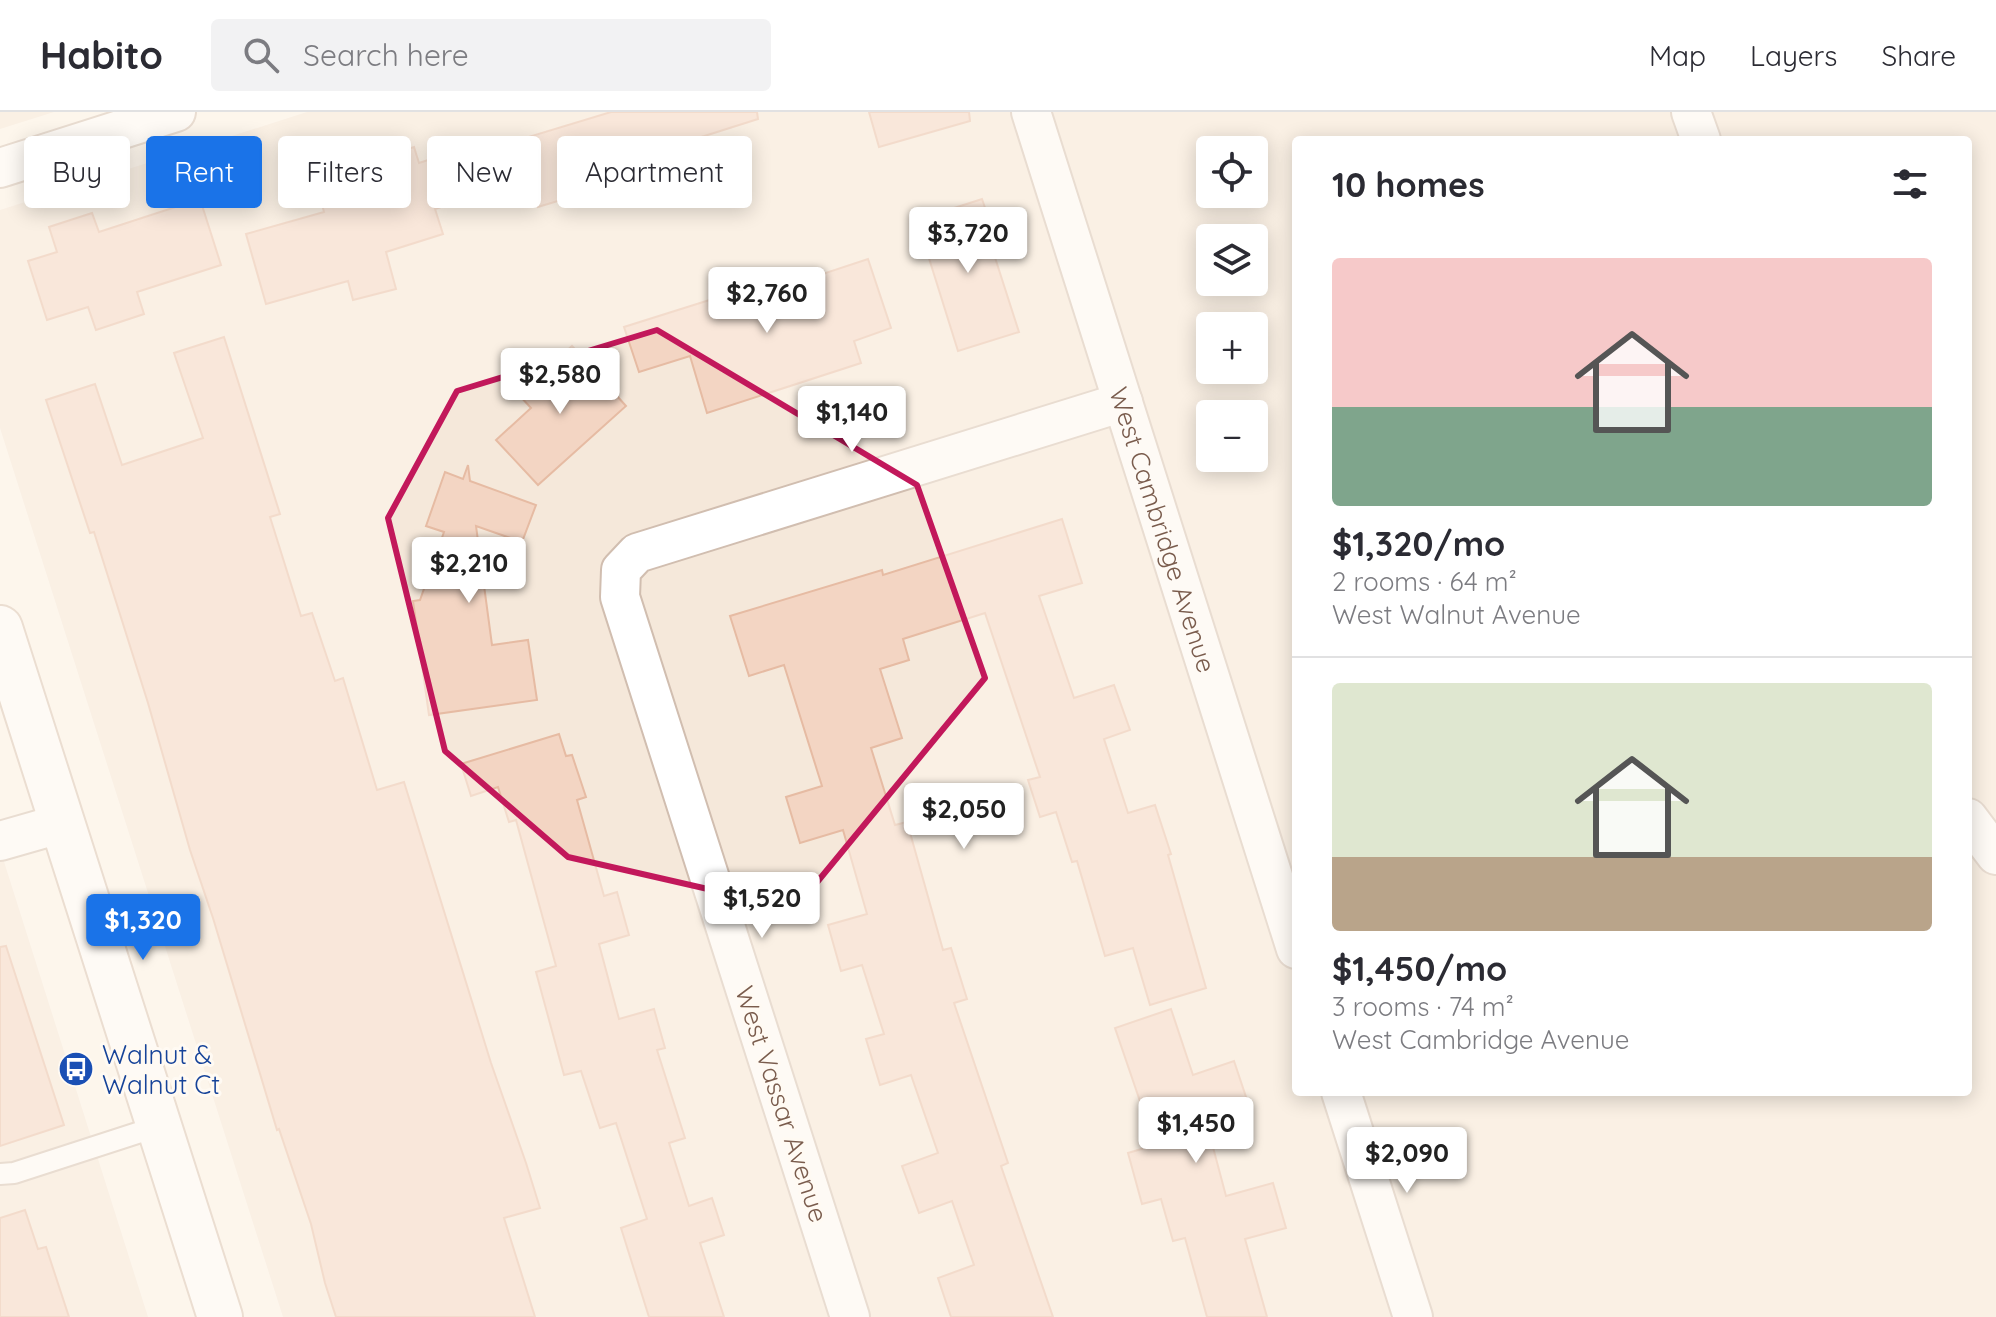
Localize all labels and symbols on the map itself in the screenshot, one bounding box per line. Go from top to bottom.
pin: $3,720 [903,207,1033,275]
pin: $2,760 [702,267,832,335]
pin: $2,580 [495,348,625,416]
street label: West Cambridge Avenue [1103,383,1224,676]
pin: $1,140 [787,386,917,454]
pin: $2,210 [404,537,534,605]
pin: $2,050 [899,783,1029,851]
pin: $1,520 [697,872,827,940]
pin: $1,320 [78,894,208,962]
street label: West Vassar Avenue [728,982,836,1226]
place label: Walnut & Walnut Ct [102,1038,220,1101]
bus stop icon: Walnut & Walnut Ct [57,1050,95,1088]
pin: $1,450 [1131,1097,1261,1165]
pin: $2,090 [1342,1127,1472,1195]

